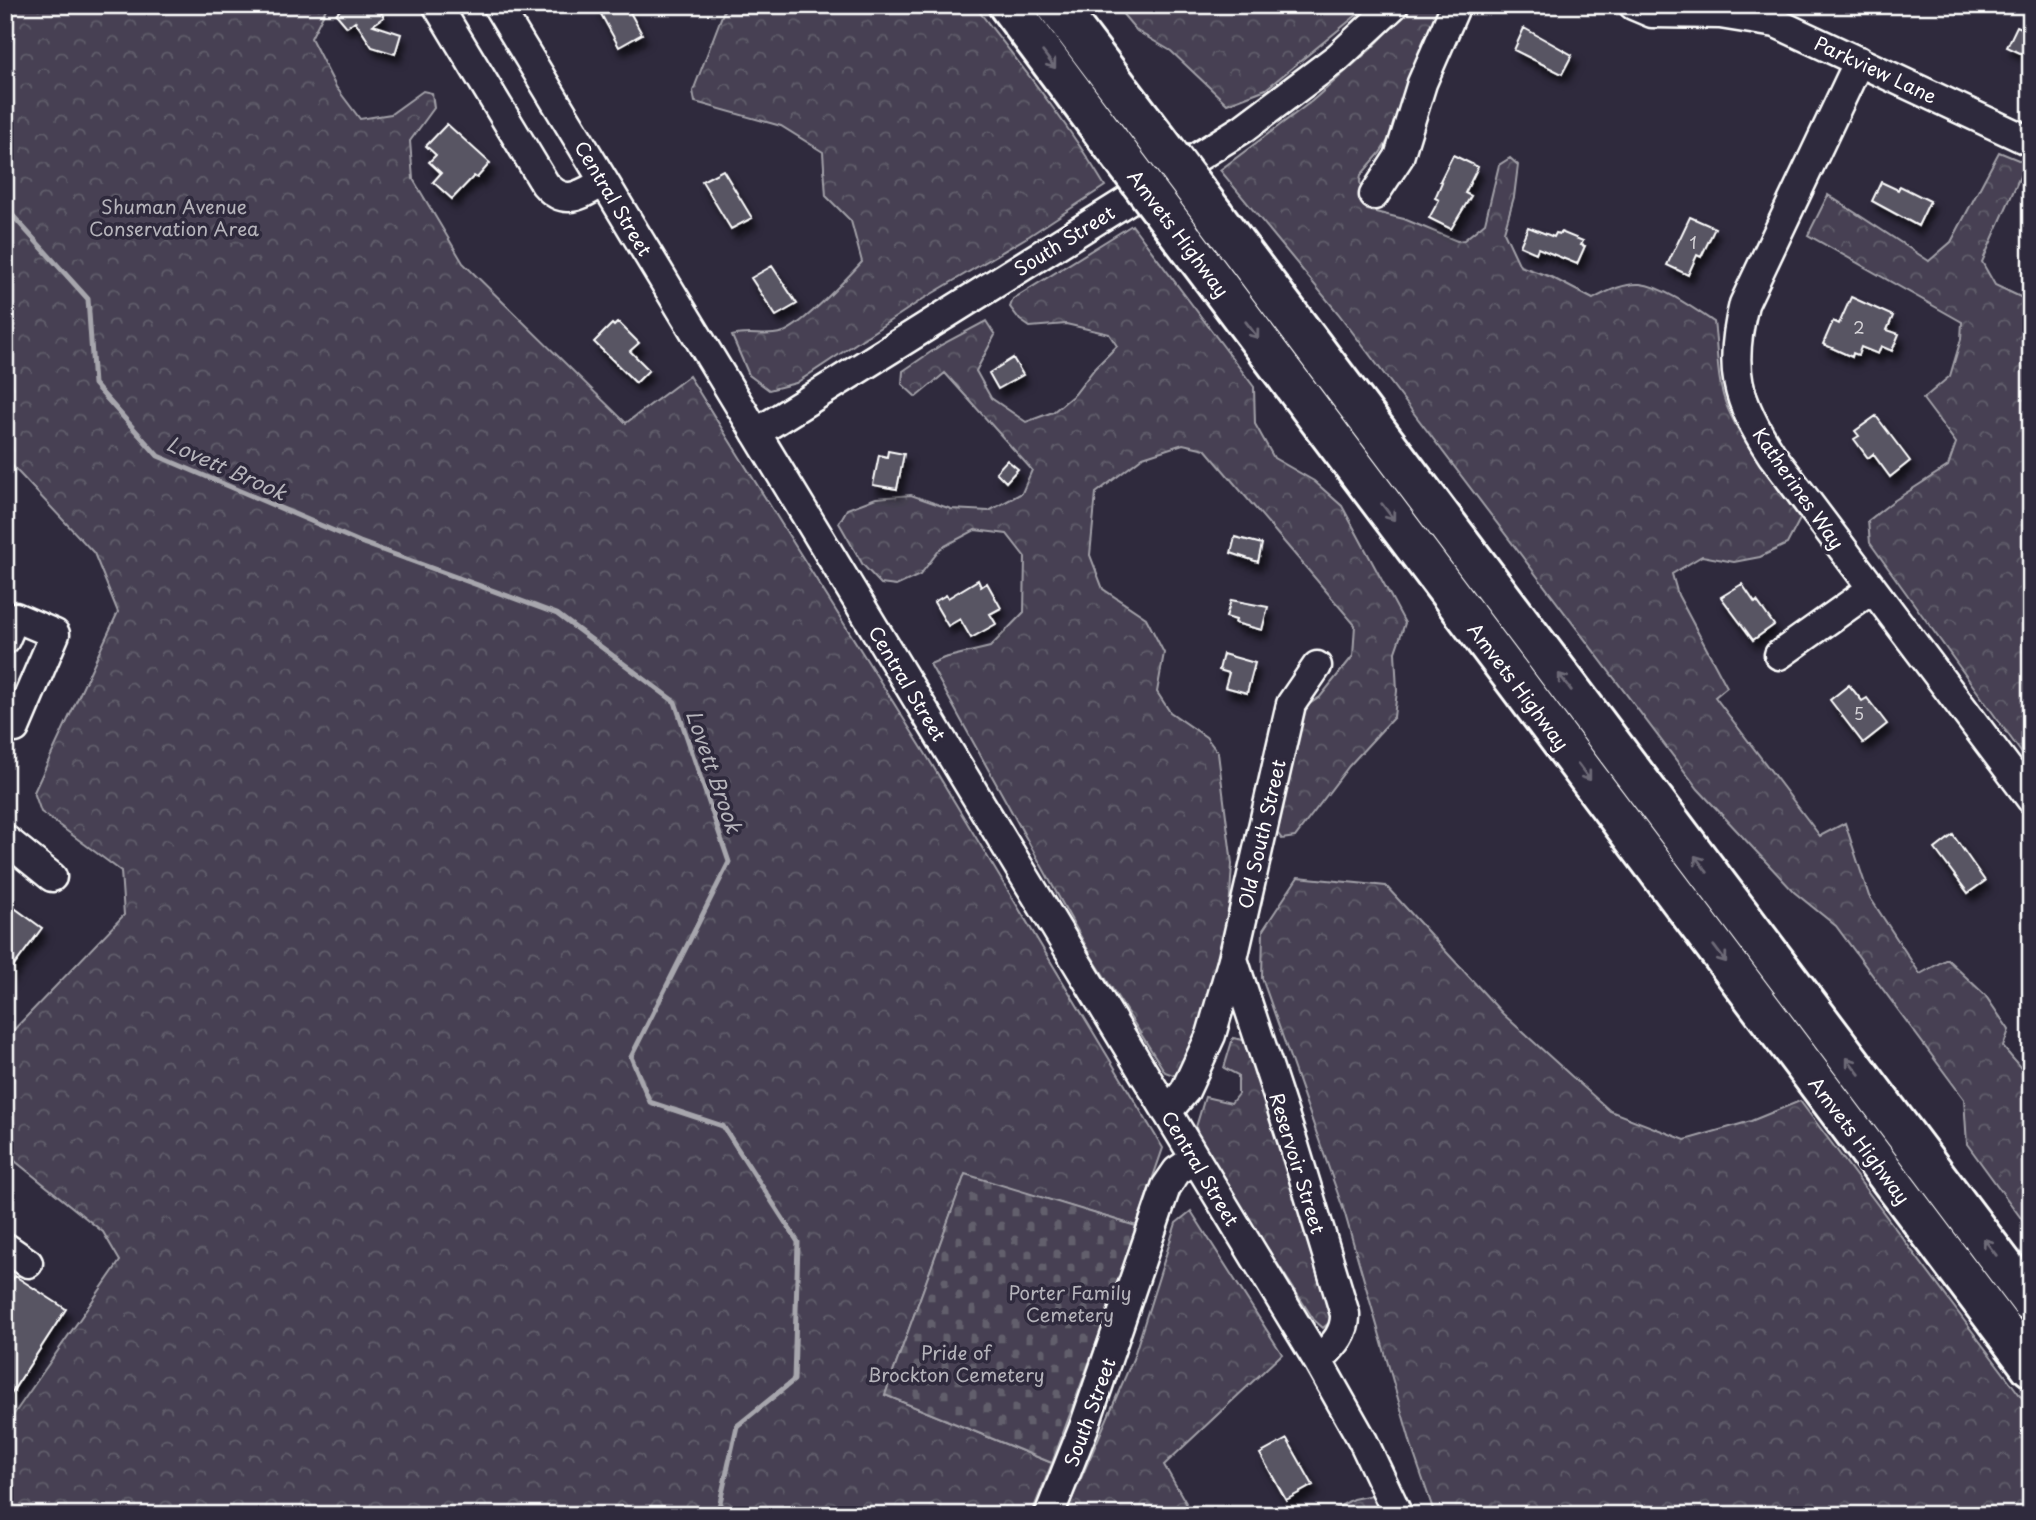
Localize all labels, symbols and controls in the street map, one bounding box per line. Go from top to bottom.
street label: Parkview Lane [1810,28,1942,110]
one-way arrow [1042,50,1056,69]
street label: Central Street [568,135,660,261]
street label: Amvets Highway [1122,163,1236,303]
park label: Shuman Avenue Conservation Area [89,192,259,242]
street label: South Street [1008,198,1120,282]
house number: 1 [1689,230,1697,254]
house number: 2 [1853,315,1865,339]
one-way arrow [1244,320,1259,339]
street label: Katherines Way [1747,421,1851,555]
water label: Lovett Brook [162,426,293,508]
one-way arrow [1381,502,1396,521]
street label: Amvets Highway [1462,616,1576,756]
street label: Central Street [862,620,954,746]
one-way arrow [1557,674,1572,692]
house number: 5 [1854,701,1864,725]
water label: Lovett Brook [679,705,751,838]
street label: Old South Street [1230,756,1292,911]
one-way arrow [1576,762,1591,781]
one-way arrow [1694,855,1709,874]
one-way arrow [1713,944,1728,963]
one-way arrow [1845,1057,1860,1076]
street label: Amvets Highway [1803,1070,1917,1210]
street label: Reservoir Street [1263,1089,1333,1237]
street label: Central Street [1155,1105,1247,1231]
one-way arrow [1982,1239,1997,1257]
park label: Porter Family Cemetery [1008,1278,1132,1328]
park label: Pride of Brockton Cemetery [867,1338,1045,1388]
street label: South Street [1056,1353,1122,1470]

